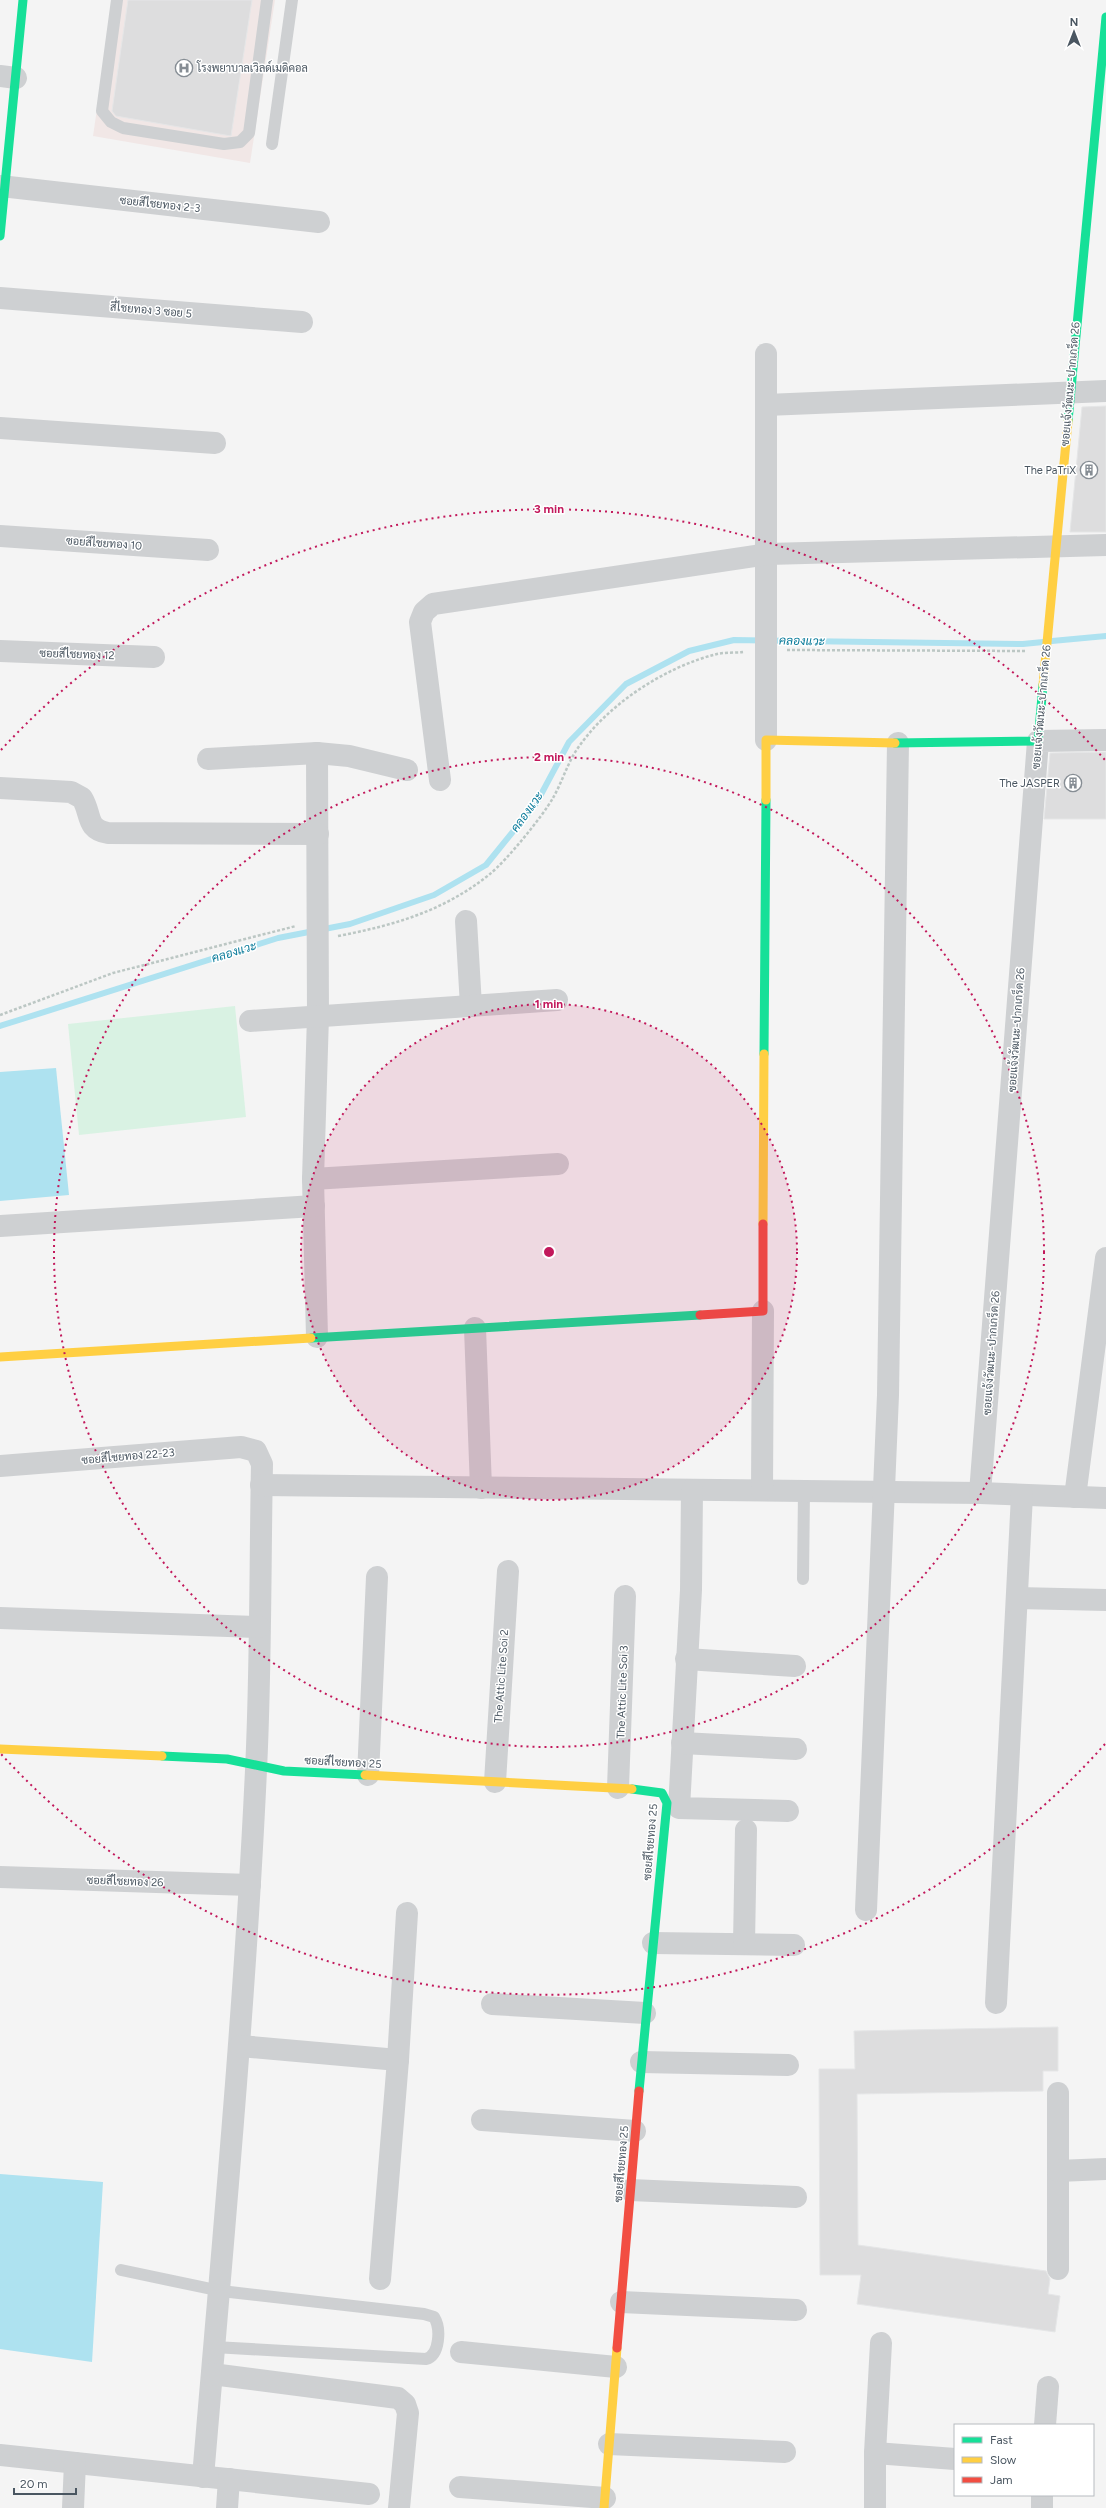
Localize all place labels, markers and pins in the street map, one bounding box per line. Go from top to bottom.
hospital icon: โรงพยาบาลเวิลด์เมดิคอล [174,58,194,78]
place label: โรงพยาบาลเวิลด์เมดิคอล [196,60,308,75]
building icon: The PaTriX [1079,460,1099,480]
place label: The PaTriX [1025,464,1076,477]
building icon: The JASPER [1063,773,1083,793]
place label: The JASPER [999,777,1060,790]
centre of rings [542,1245,556,1259]

